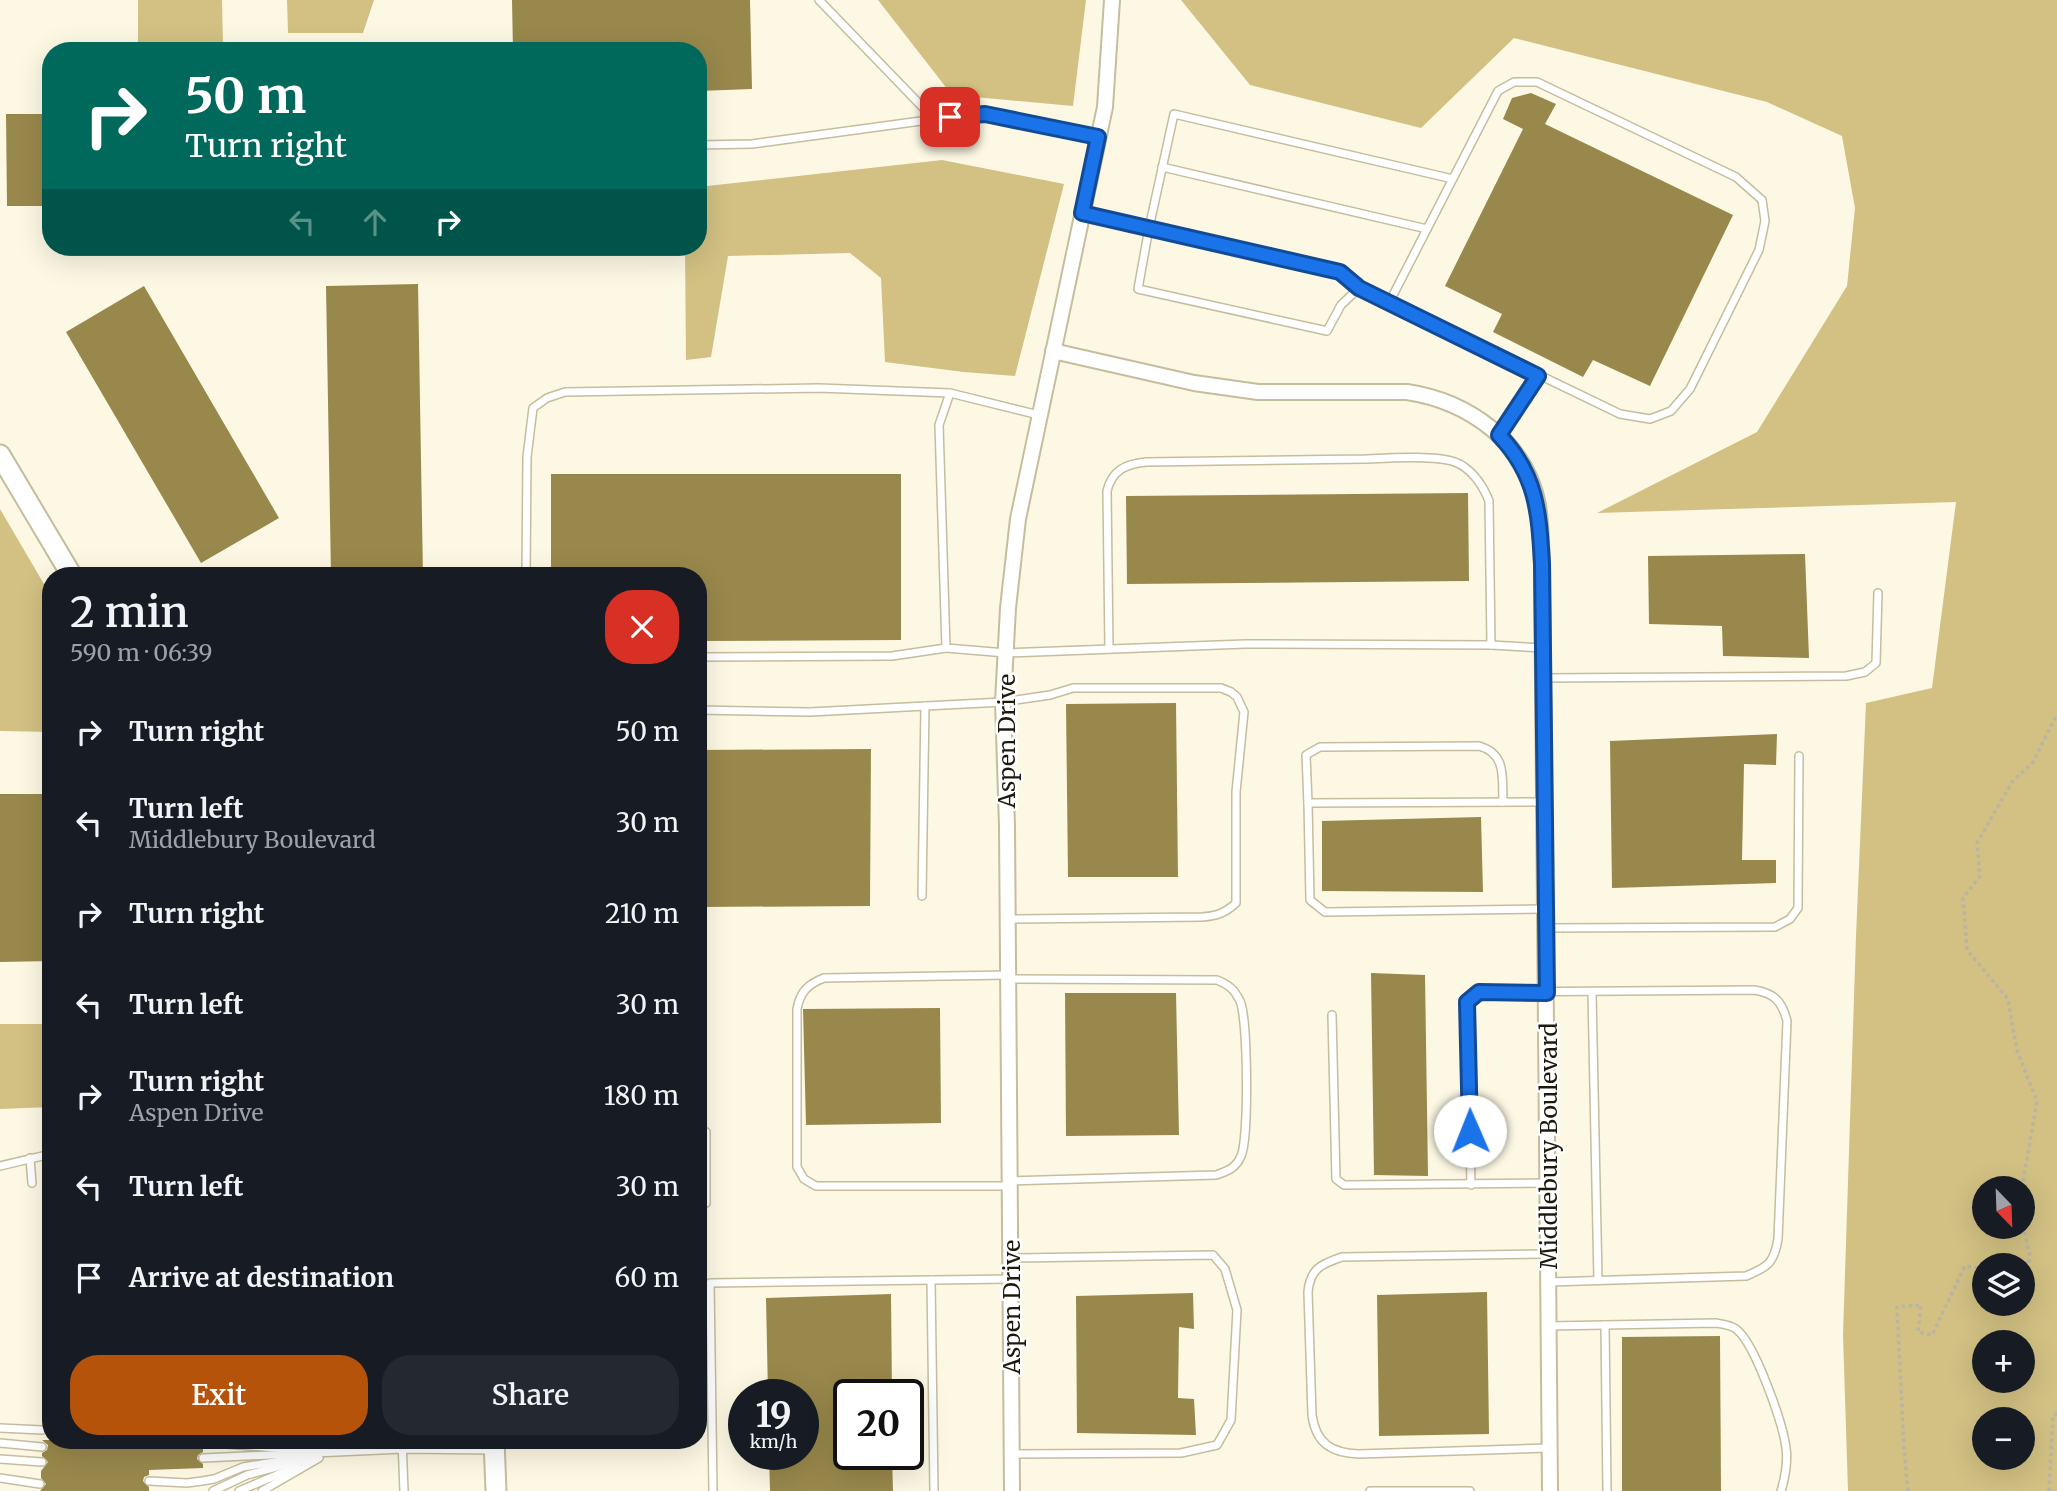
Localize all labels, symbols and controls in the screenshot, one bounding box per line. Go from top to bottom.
text: 50 m [185,65,306,126]
icon: right [70,70,161,161]
pin [920,87,980,147]
icon: arrive [931,98,969,136]
text: Turn right [185,126,347,166]
icon: left [283,203,321,241]
icon: ahead [356,203,394,241]
icon: right [429,203,467,241]
text: 2 min [70,586,189,638]
button: close [605,590,679,664]
text: 590 m · 06:39 [70,638,213,667]
street label: Aspen Drive [992,674,1021,809]
icon: right [70,713,108,751]
text: Turn right [129,715,264,748]
text: 50 m [615,715,679,748]
text: Turn left [129,792,243,825]
icon: left [70,804,108,842]
text: 30 m [616,806,679,839]
text: Middlebury Boulevard [129,825,376,854]
icon: right [70,895,108,933]
text: Turn right [129,897,264,930]
text: 210 m [605,897,679,930]
icon: left [70,986,108,1024]
text: Turn left [129,988,243,1021]
text: 30 m [616,988,679,1021]
street label: Middlebury Boulevard [1534,1023,1563,1269]
text: Turn right [129,1065,264,1098]
icon: right [70,1077,108,1115]
text: 180 m [604,1079,679,1112]
position arrow [1433,1094,1507,1168]
text: Aspen Drive [129,1098,264,1127]
icon: left [70,1168,108,1206]
text: Turn left [129,1170,243,1203]
text: 30 m [616,1170,679,1203]
north arrow [1972,1176,2035,1239]
map controls [1972,1176,2035,1470]
street label: Aspen Drive [997,1240,1026,1375]
button: layers [1972,1253,2035,1316]
icon: arrive [70,1259,108,1297]
text: Arrive at destination [129,1261,394,1294]
text: 60 m [615,1261,679,1294]
button: + [1972,1330,2035,1393]
button: Exit [70,1355,368,1435]
button: Share [382,1355,679,1435]
speed limit sign: 20 [833,1379,924,1470]
text: 19 [755,1393,792,1437]
button: − [1972,1407,2035,1470]
text: km/h [750,1430,797,1453]

